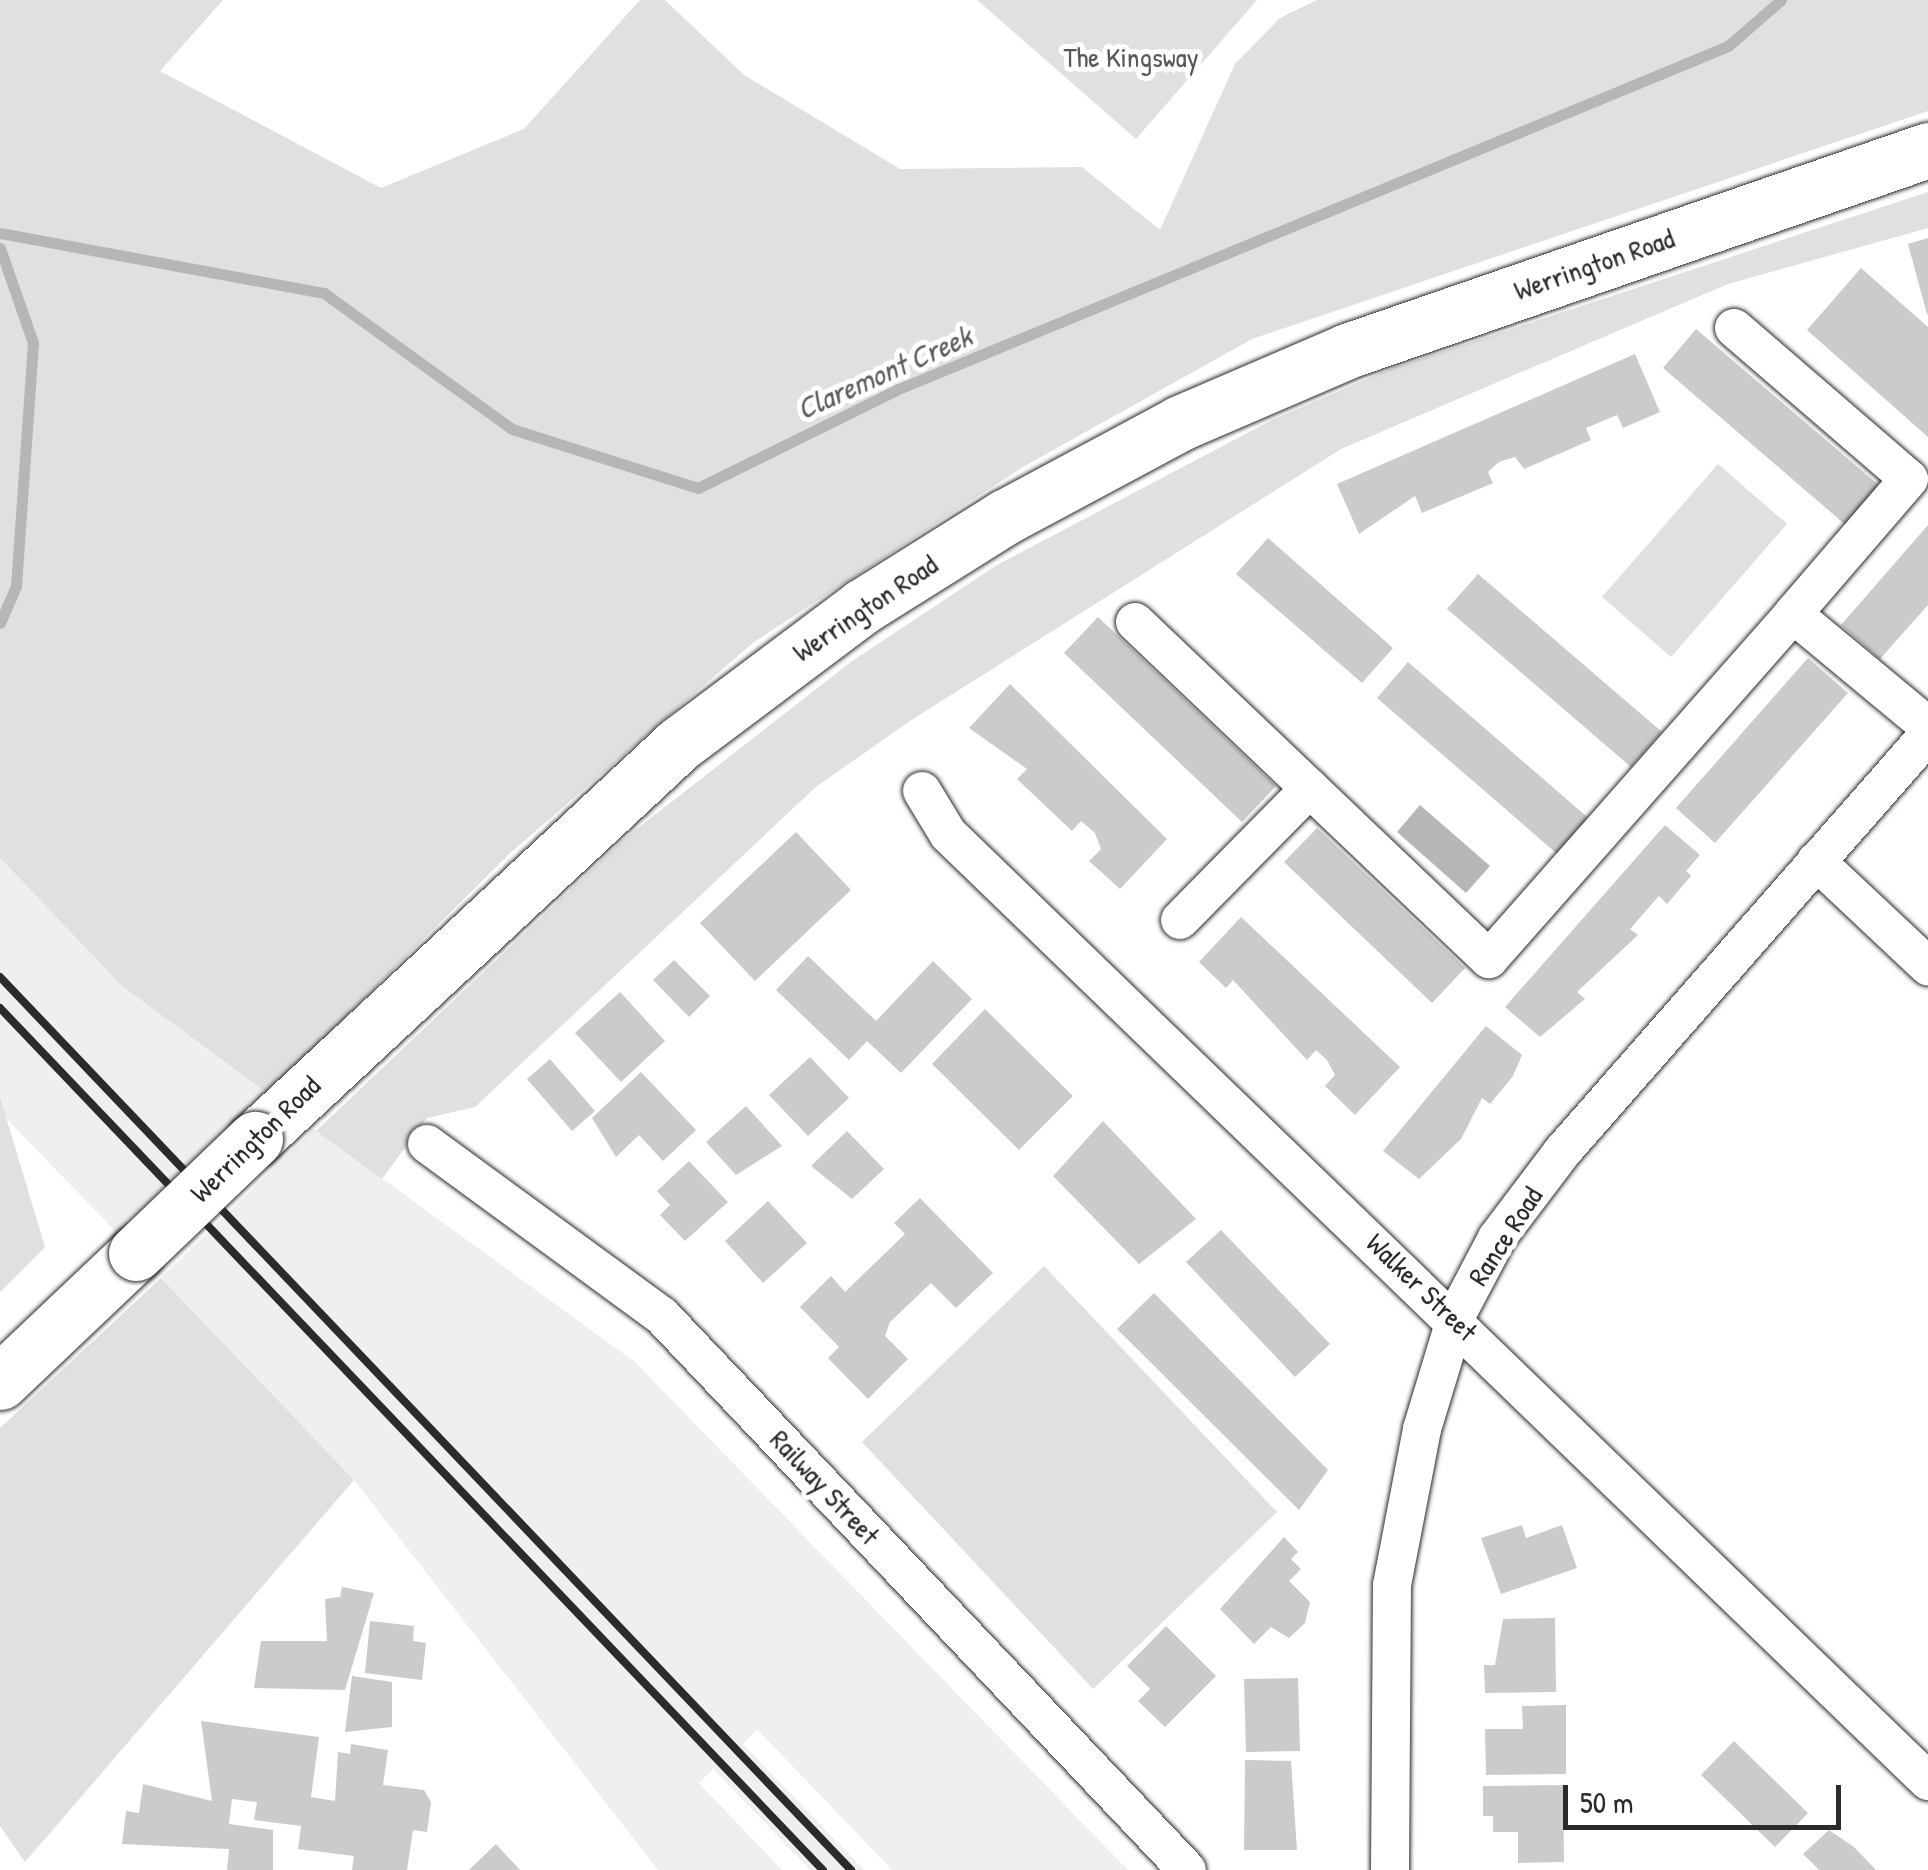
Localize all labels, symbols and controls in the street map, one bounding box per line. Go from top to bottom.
park label: The Kingsway [1063,40,1199,74]
street label: Werrington Road [1509,221,1679,307]
water label: Claremont Creek [791,317,977,427]
street label: Werrington Road [786,547,944,669]
street label: Werrington Road [183,1069,327,1209]
street label: Rance Road [1461,1180,1549,1292]
street label: Walker Street [1360,1226,1484,1348]
street label: Railway Street [763,1423,887,1551]
scale bar [1568,1765,1846,1827]
text: 50 m [1580,1782,1633,1822]

